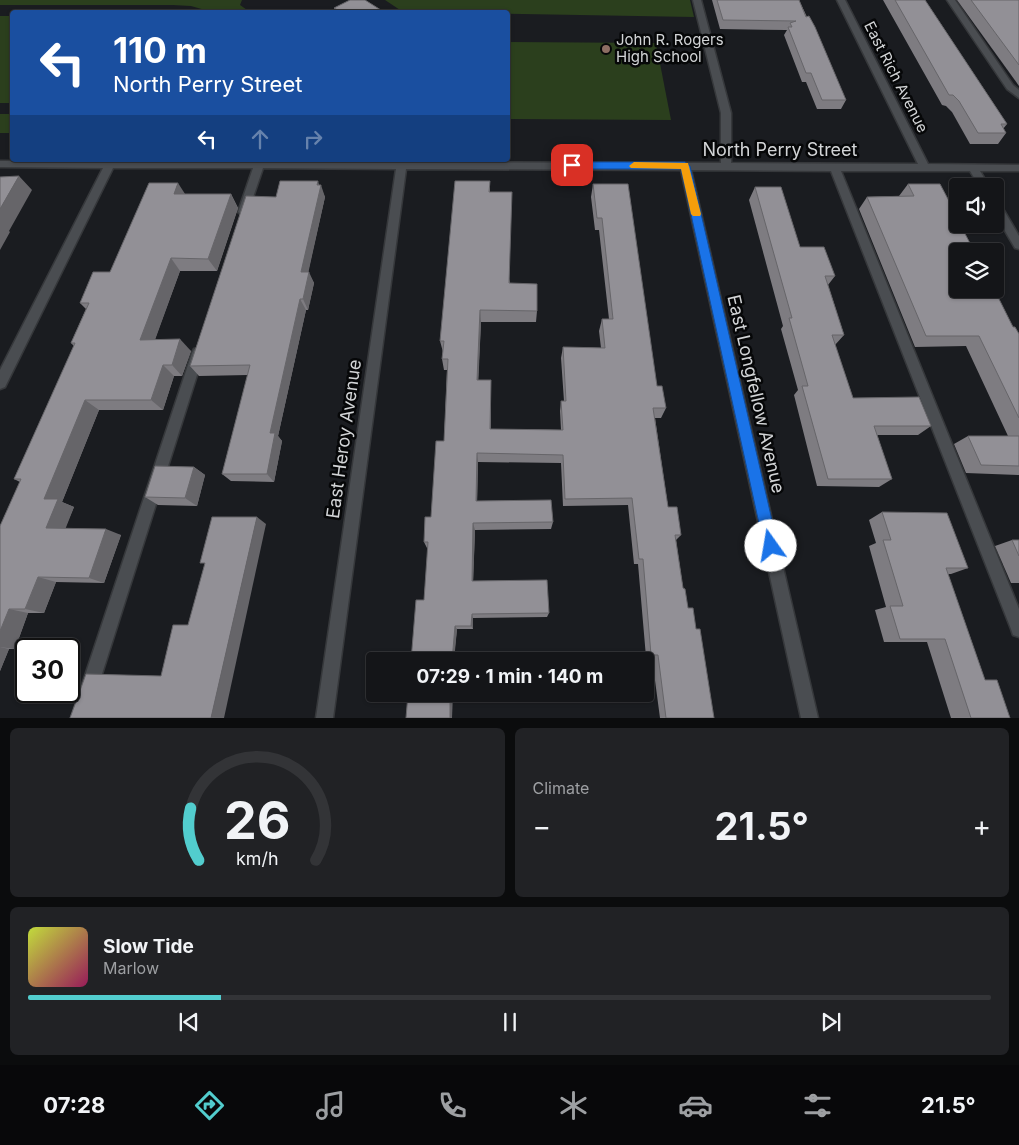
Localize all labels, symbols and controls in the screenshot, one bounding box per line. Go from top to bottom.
street label: East Rich Avenue [860,18,933,135]
text: 110 m [113,29,207,71]
icon: left [30,30,95,95]
place label: John R. Rogers High School [616,30,724,66]
marker: John R. Rogers High School [600,43,612,55]
text: North Perry Street [113,71,302,97]
icon: left [193,125,221,153]
icon: ahead [246,125,274,153]
icon: right [299,125,327,153]
street label: North Perry Street [703,139,858,160]
pin [551,144,593,186]
icon: arrive [558,151,586,179]
map controls [949,178,1004,298]
button: sound [949,178,1004,233]
button: layers [949,243,1004,298]
street label: East Longfellow Avenue [723,293,790,495]
street label: East Heroy Avenue [322,358,365,520]
position arrow [744,519,796,571]
speed limit sign: 30 [15,638,80,703]
text: 07:29 · 1 min · 140 m [417,665,603,688]
text: Climate [533,778,589,798]
text: 26 [224,789,291,852]
text: 21.5° [715,803,809,849]
text: − [533,809,551,843]
text: + [972,809,991,843]
text: km/h [236,848,278,869]
text: Slow Tide [103,935,194,958]
text: Marlow [103,958,159,978]
icon: previous [175,1008,203,1036]
icon: pause [496,1008,524,1036]
icon: next [817,1008,845,1036]
icon: directions [192,1088,227,1123]
icon: music [313,1088,348,1123]
icon: phone [435,1088,470,1123]
icon: climate [556,1088,591,1123]
icon: car [678,1088,713,1123]
icon: filters [800,1088,835,1123]
text: 07:28 [43,1092,105,1118]
text: 21.5° [921,1092,976,1118]

